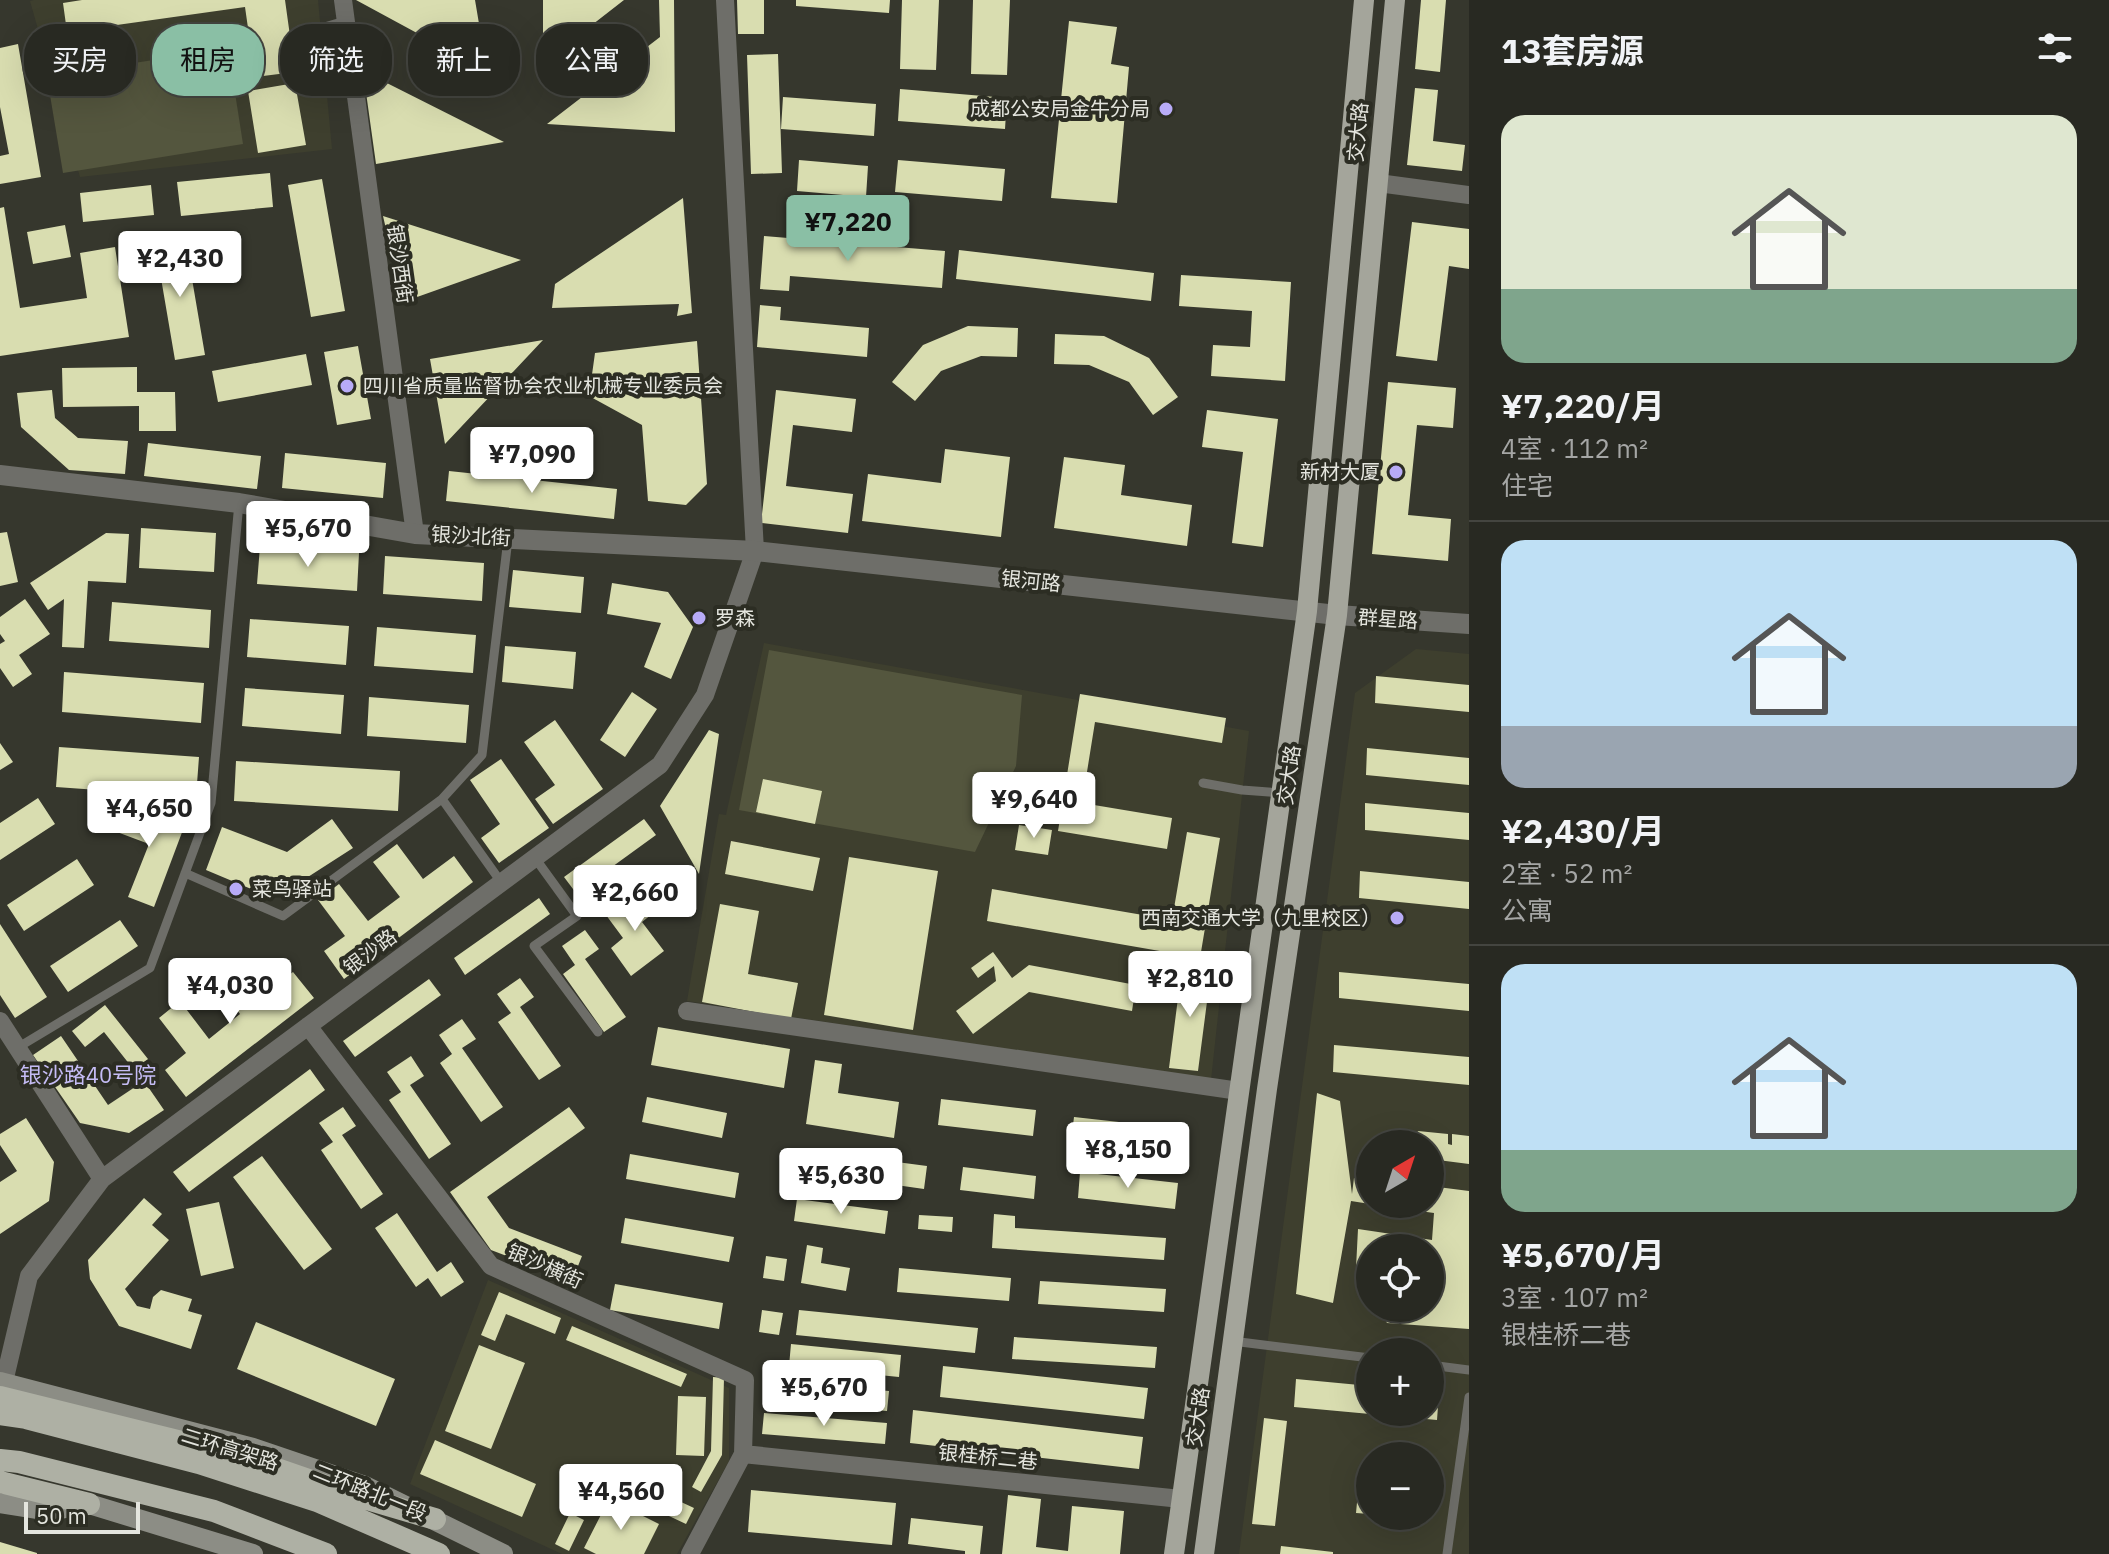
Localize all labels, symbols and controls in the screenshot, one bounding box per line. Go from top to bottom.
chip: 买房 [24,24,136,96]
chip: 租房 [152,24,264,96]
chip: 筛选 [280,24,392,96]
chip: 新上 [408,24,520,96]
chip: 公寓 [536,24,648,96]
icon: filters [2033,26,2077,70]
text: 13套房源 [1501,28,1644,72]
place label: 成都公安局金牛分局 [970,95,1150,122]
marker: 成都公安局金牛分局 [1157,100,1175,118]
street label: 交大路 [1341,101,1374,163]
icon: home [1717,167,1861,311]
pin: ¥7,220 [783,195,913,263]
text: ¥7,220 [804,204,892,238]
street label: 银沙西街 [382,222,419,305]
pin: ¥2,430 [115,231,245,299]
text: ¥2,430 [136,240,224,274]
place label: 四川省质量监督协会农业机械专业委员会 [363,372,723,399]
marker: 四川省质量监督协会农业机械专业委员会 [338,377,356,395]
text: ¥7,220/月 [1501,383,1665,427]
pin: ¥7,090 [467,427,597,495]
text: 4室 · 112 m² [1501,431,1648,465]
text: ¥7,090 [488,436,576,470]
place label: 新材大厦 [1300,458,1380,485]
marker: 新材大厦 [1387,463,1405,481]
text: 住宅 [1501,468,1553,502]
pin: ¥5,670 [243,501,373,569]
text: ¥5,670 [264,510,352,544]
street label: 银沙北街 [430,520,512,551]
street label: 银河路 [1000,564,1062,597]
icon: home [1717,592,1861,736]
street label: 群星路 [1357,603,1419,634]
place label: 罗森 [715,604,755,631]
marker: 罗森 [690,609,708,627]
street label: 交大路 [1271,743,1306,807]
pin: ¥9,640 [969,772,1099,840]
pin: ¥4,650 [84,781,214,849]
text: ¥9,640 [990,781,1078,815]
text: ¥4,650 [105,790,193,824]
text: ¥2,430/月 [1501,808,1665,852]
text: 2室 · 52 m² [1501,856,1632,890]
pin: ¥2,660 [570,865,700,933]
text: ¥2,660 [591,874,679,908]
place label: 菜鸟驿站 [252,875,332,902]
marker: 菜鸟驿站 [227,880,245,898]
text: 公寓 [1501,893,1553,927]
place label: 西南交通大学（九里校区） [1141,904,1381,931]
marker: 西南交通大学（九里校区） [1388,909,1406,927]
street label: 银沙路 [338,923,402,980]
pin: ¥2,810 [1125,951,1255,1019]
pin: ¥4,030 [165,958,295,1026]
text: ¥2,810 [1146,960,1234,994]
text: ¥4,030 [186,967,274,1001]
icon: home [1717,1016,1861,1160]
district label: 银沙路40号院 [20,1060,156,1089]
pin: ¥8,150 [1063,1122,1193,1190]
north arrow [1356,1130,1444,1218]
map controls [1356,1130,1444,1530]
text: ¥8,150 [1084,1131,1172,1165]
pin: ¥5,630 [776,1148,906,1216]
text: ¥5,630 [797,1157,885,1191]
text: ¥5,670/月 [1501,1232,1665,1276]
button: locate [1356,1234,1444,1322]
street label: 银沙横街 [503,1237,587,1294]
text: 3室 · 107 m² [1501,1280,1648,1314]
text: 银桂桥二巷 [1501,1317,1631,1351]
button: + [1356,1338,1444,1426]
pin: ¥5,670 [759,1360,889,1428]
text: ¥5,670 [780,1369,868,1403]
street label: 交大路 [1180,1385,1215,1449]
street label: 二环高架路 [178,1421,282,1476]
street label: 银桂桥二巷 [937,1438,1039,1475]
button: − [1356,1442,1444,1530]
street label: 二环路北一段 [309,1457,431,1527]
pin: ¥4,560 [556,1464,686,1532]
text: ¥4,560 [577,1473,665,1507]
scale bar [24,1498,140,1534]
text: 50 m [36,1501,87,1530]

